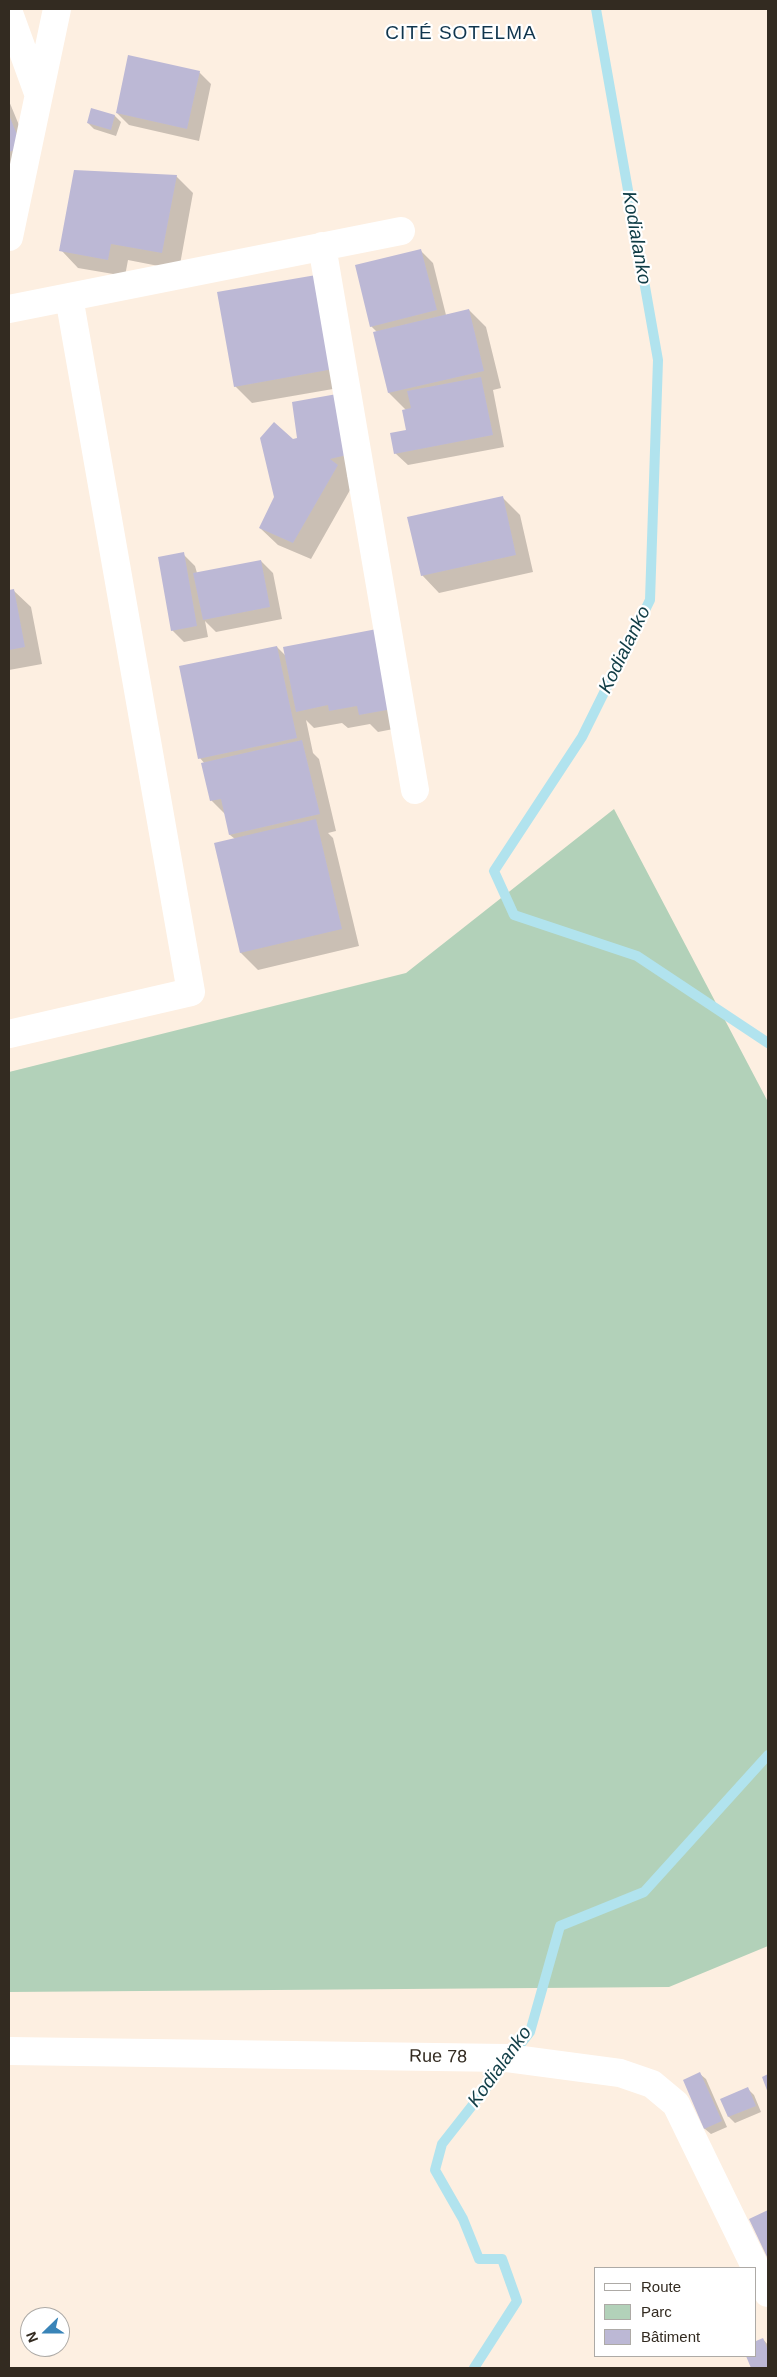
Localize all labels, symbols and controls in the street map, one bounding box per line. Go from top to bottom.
district label: CITÉ SOTELMA [384,23,538,45]
water label: Kodialanko [617,190,655,286]
water label: Kodialanko [594,603,656,697]
water label: Kodialanko [463,2022,537,2112]
street label: Rue 78 [409,2046,467,2068]
legend [594,2267,757,2357]
text: Route [641,2278,681,2295]
text: Parc [641,2303,672,2320]
north arrow [20,2307,70,2357]
text: Bâtiment [641,2328,700,2345]
text: N [23,2330,41,2345]

